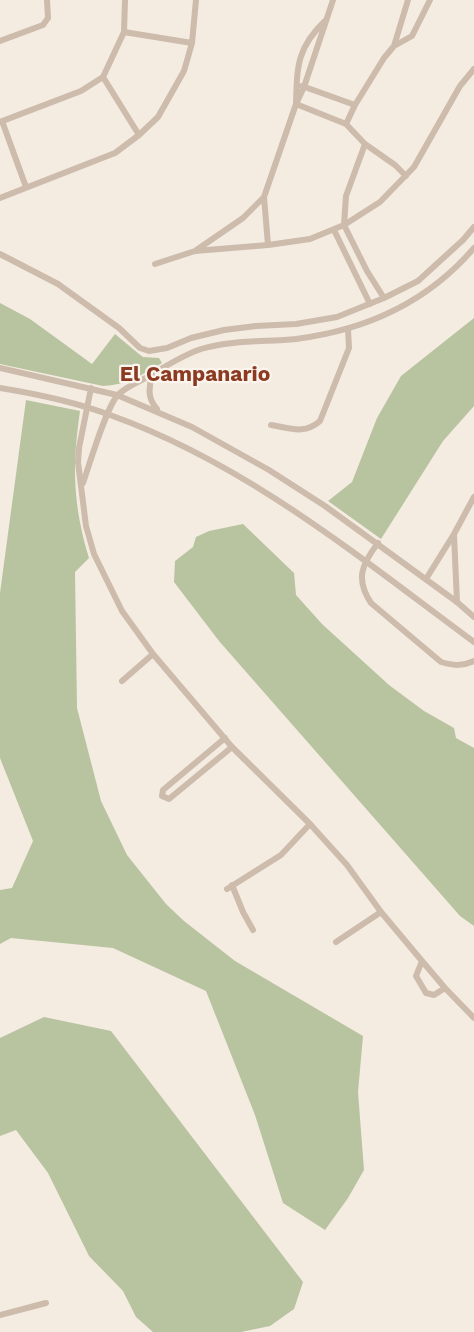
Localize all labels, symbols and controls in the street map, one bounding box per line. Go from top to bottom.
district label: El Campanario [120,362,270,388]

